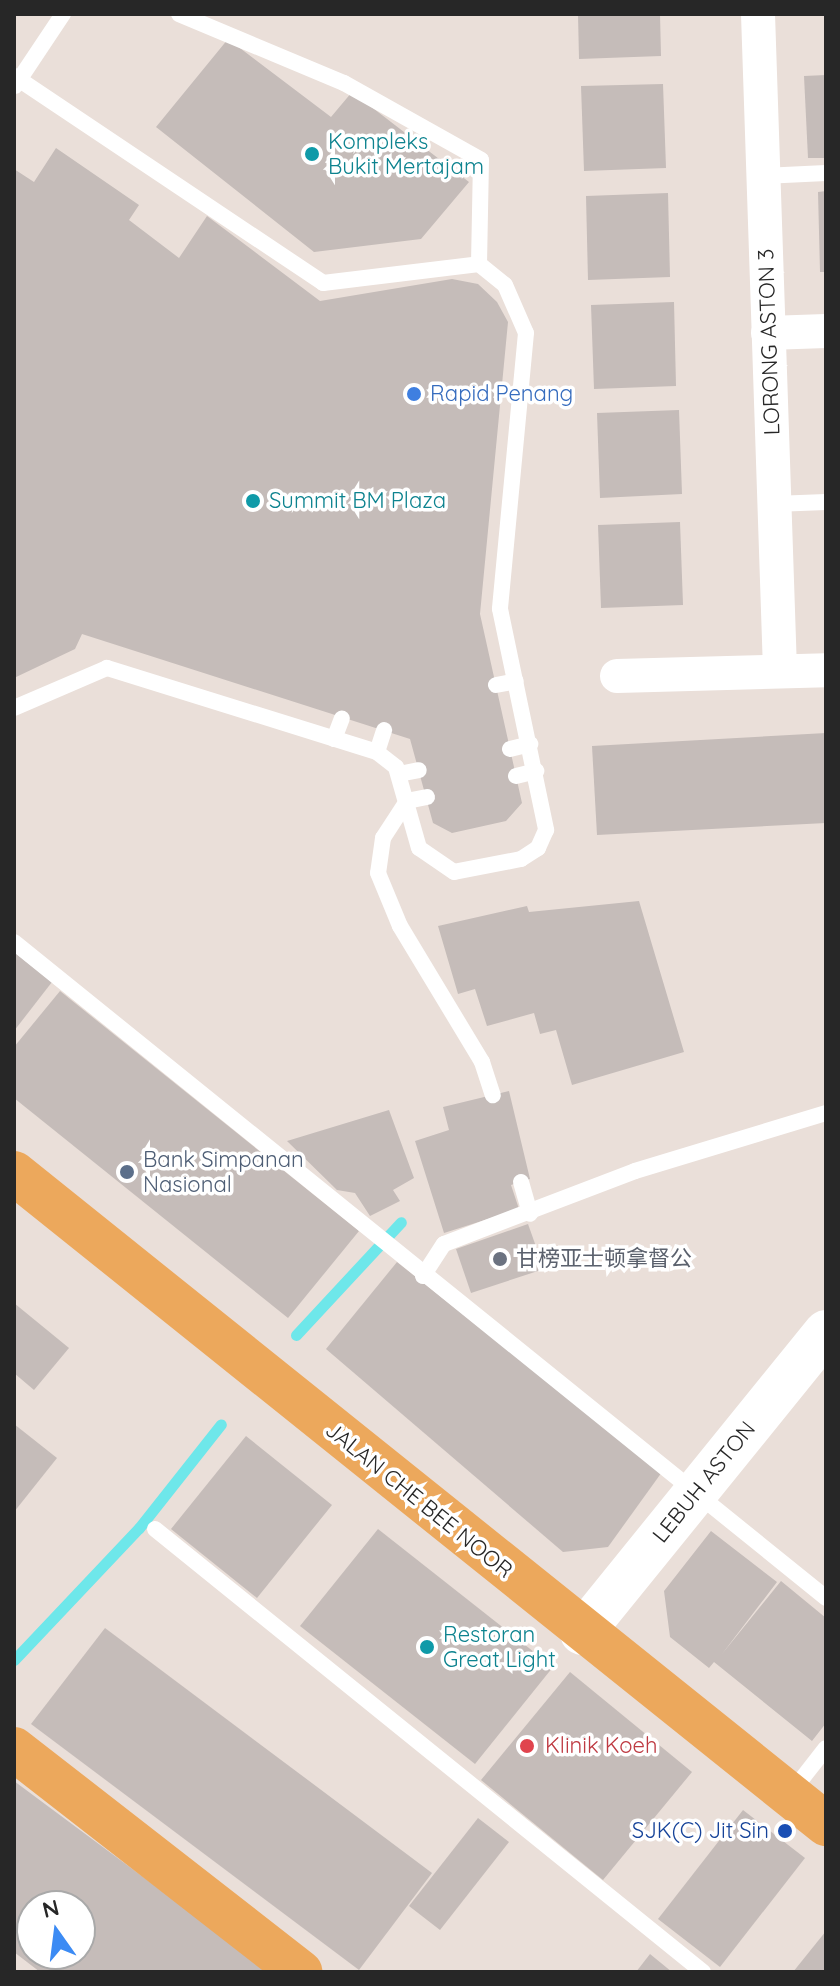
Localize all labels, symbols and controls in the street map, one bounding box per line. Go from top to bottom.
place label: Kompleks Bukit Mertajam [328,128,484,180]
marker: Kompleks Bukit Mertajam [303,145,321,163]
street label: LORONG ASTON 3 [753,248,785,436]
place label: Rapid Penang [430,381,573,407]
marker: Rapid Penang [405,385,423,403]
place label: Summit BM Plaza [269,488,446,514]
marker: Summit BM Plaza [244,492,262,510]
place label: Bank Simpanan Nasional [143,1146,304,1198]
marker: Bank Simpanan Nasional [118,1163,136,1181]
place label: 甘榜亚士顿拿督公 [516,1246,692,1272]
marker: 甘榜亚士顿拿督公 [491,1250,509,1268]
street label: JALAN CHE BEE NOOR [320,1416,518,1584]
street label: LEBUH ASTON [647,1416,761,1548]
place label: Restoran Great Light [443,1621,556,1672]
marker: Restoran Great Light [418,1638,436,1656]
place label: Klinik Koeh [545,1733,657,1759]
marker: Klinik Koeh [516,1735,538,1757]
place label: SJK(C) Jit Sin [632,1818,769,1844]
marker: SJK(C) Jit Sin [776,1822,794,1840]
north arrow [16,1890,96,1970]
text: N [39,1893,62,1924]

